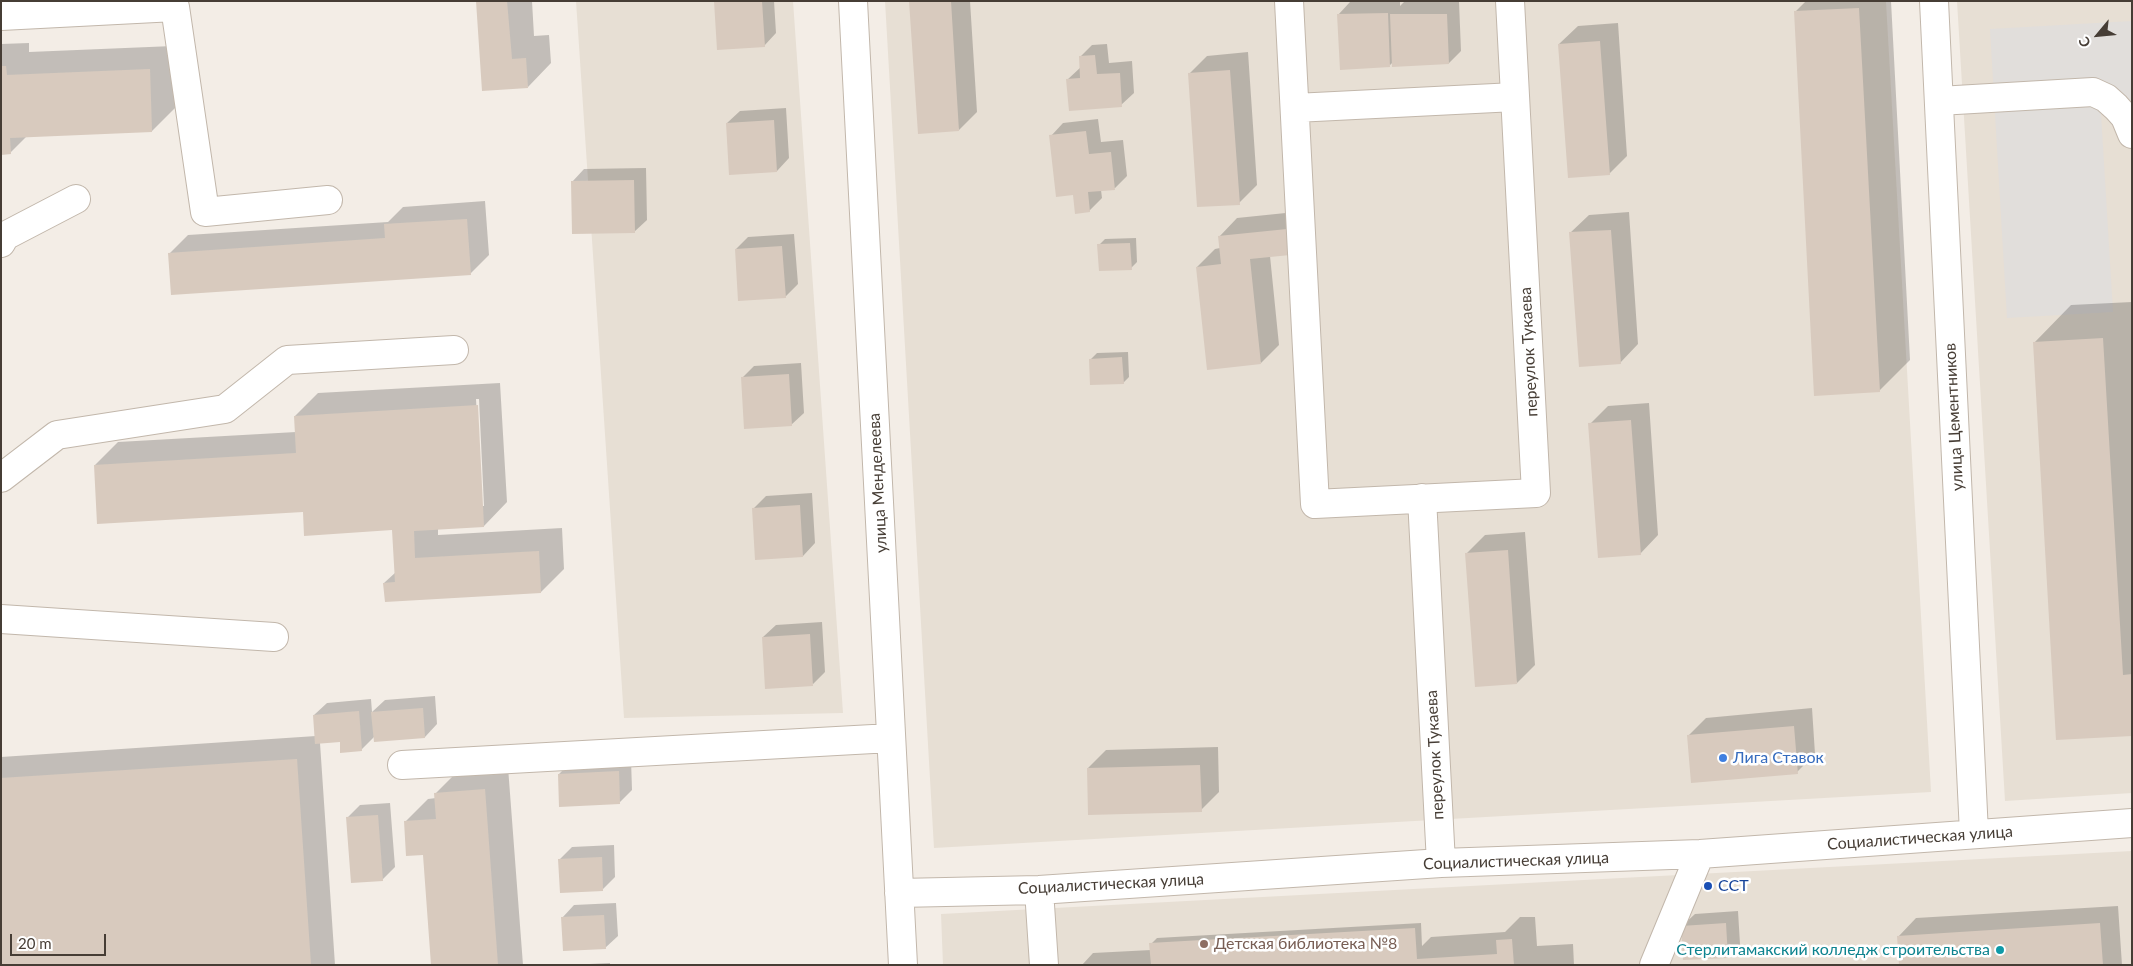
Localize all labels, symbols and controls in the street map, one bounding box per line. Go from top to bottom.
north arrow [2073,10,2123,60]
text: С [2075,34,2094,50]
street label: переулок Тукаева [1516,287,1542,417]
street label: улица Цементников [1941,342,1967,492]
street label: улица Менделеева [865,412,891,554]
street label: переулок Тукаева [1422,690,1448,820]
place label: Лига Ставок [1733,748,1824,768]
marker: Лига Ставок [1717,752,1729,764]
street label: Социалистическая улица [1826,822,2014,854]
street label: Социалистическая улица [1423,848,1609,874]
street label: Социалистическая улица [1018,870,1204,898]
place label: ССТ [1718,876,1749,896]
marker: ССТ [1702,880,1714,892]
scale bar [12,924,109,956]
text: 20 m [18,934,52,952]
place label: Детская библиотека №8 [1214,934,1397,954]
marker: Детская библиотека №8 [1198,938,1210,950]
place label: Стерлитамакский колледж строительства [1676,940,1990,960]
marker: Стерлитамакский колледж строительства [1994,944,2006,956]

